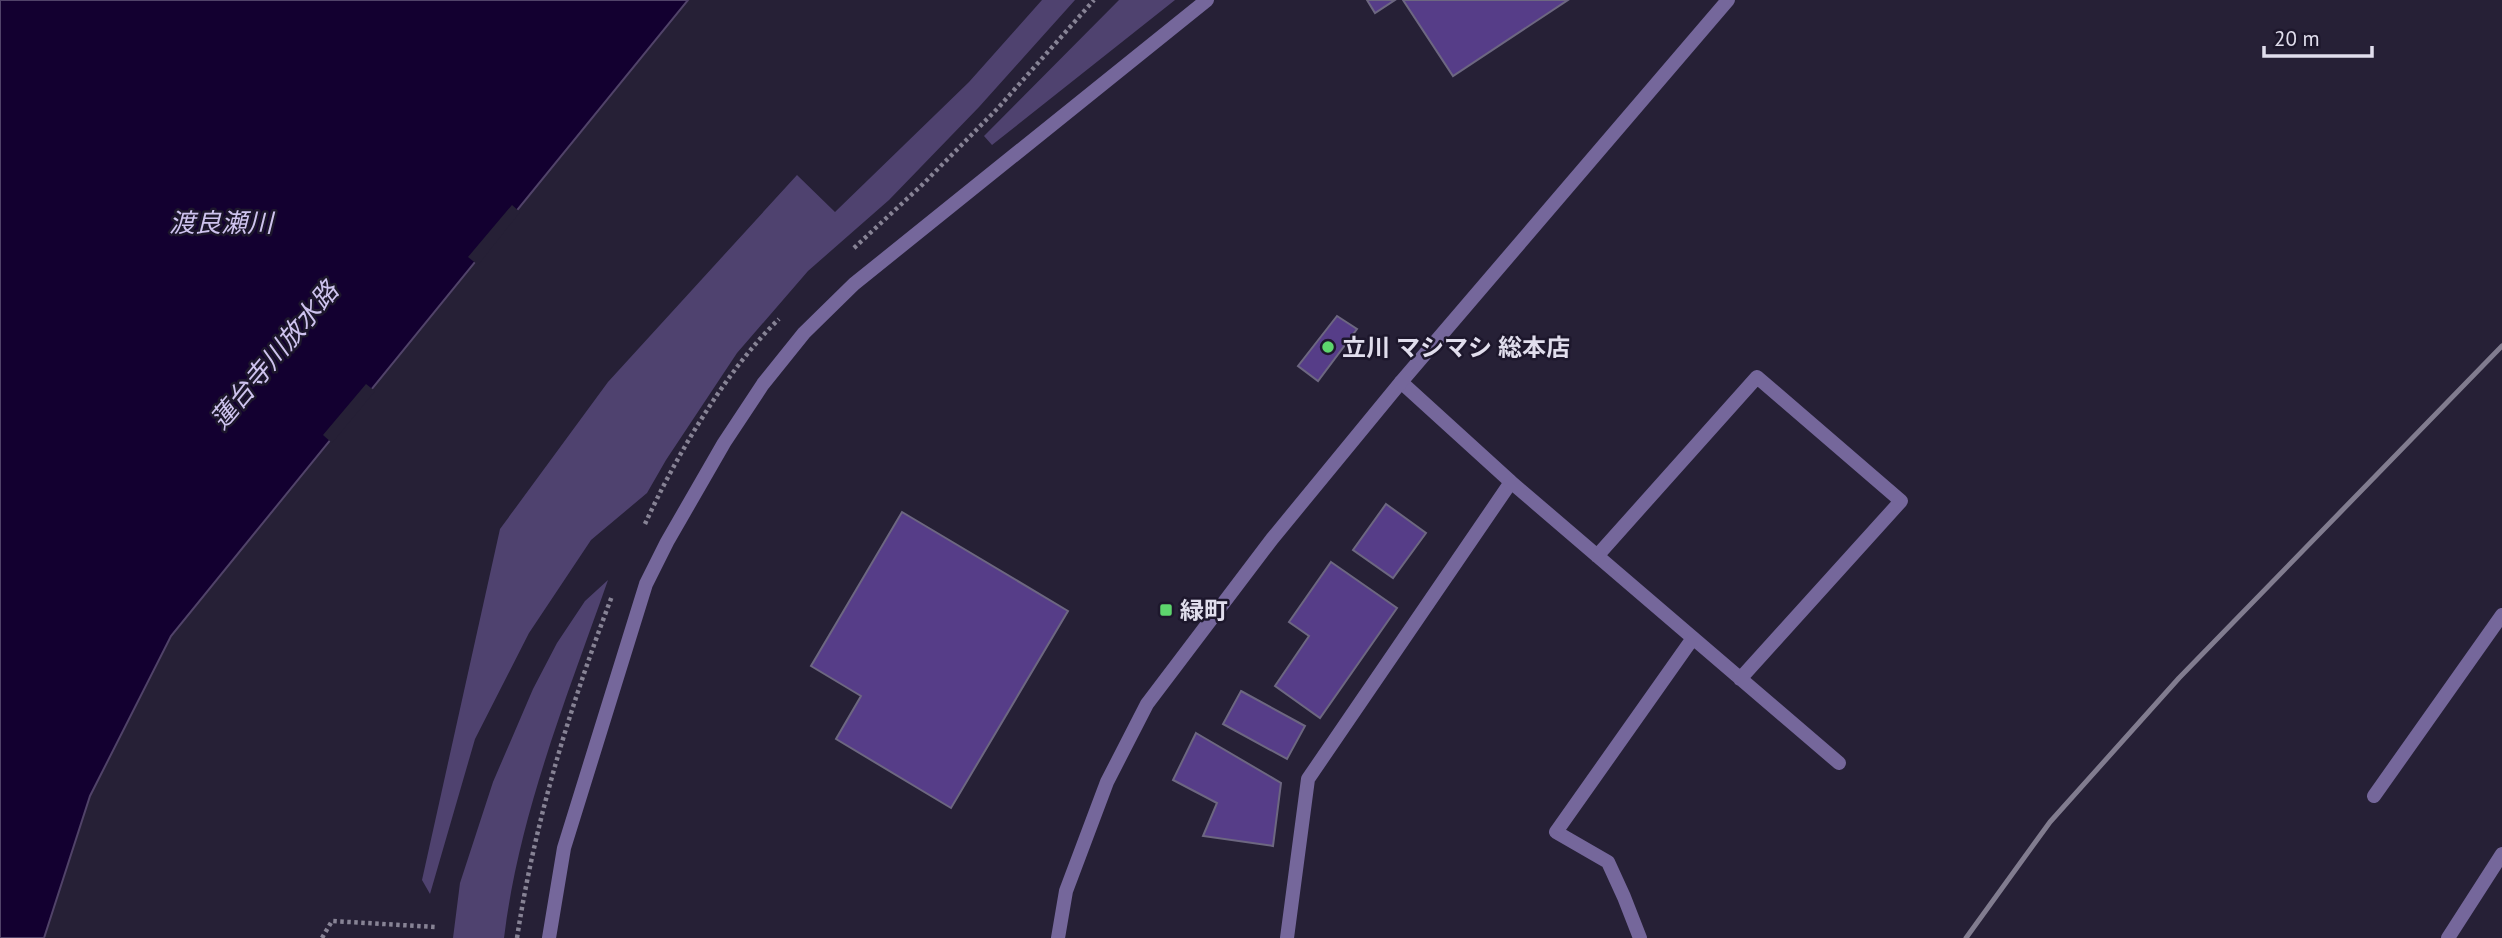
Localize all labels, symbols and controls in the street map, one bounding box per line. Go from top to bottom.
scale bar [2264,14,2372,58]
text: 20 m [2274,25,2320,52]
water label: 渡良瀬川 [169,206,276,239]
water label: 蓮台寺川放水路 [203,273,346,435]
place label: 立川 マシマシ 総本店 [1342,332,1570,363]
marker: 立川 マシマシ 総本店 [1320,339,1336,355]
place label: 緑町 [1180,595,1228,626]
marker: 緑町 [1158,602,1174,618]

